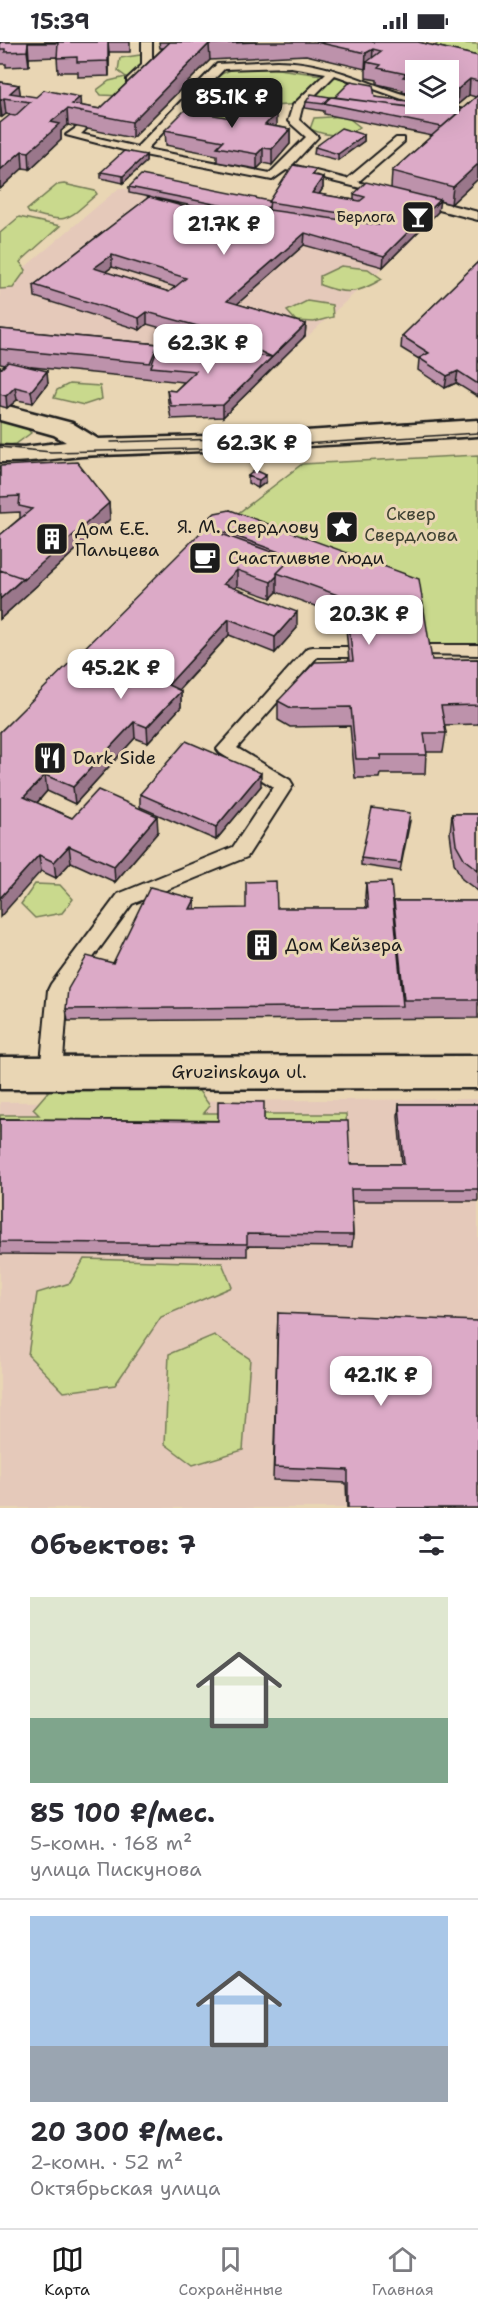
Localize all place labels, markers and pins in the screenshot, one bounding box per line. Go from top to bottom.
pin: 85.1K ₽ [177,78,287,129]
bar icon: Берлога [400,199,436,235]
pin: 21.7K ₽ [169,205,279,256]
place label: Берлога [336,207,396,227]
pin: 62.3K ₽ [153,324,263,375]
pin: 62.3K ₽ [202,424,312,475]
place icon: Я. М. Свердлову [324,509,360,545]
place label: Я. М. Свердлову [177,515,319,539]
place label: Дом Е.Е. Пальцева [75,517,159,562]
building icon: Дом Е.Е. Пальцева [34,521,70,557]
cafe icon: Счастливые люди [187,540,223,576]
place label: Счастливые люди [228,546,385,570]
pin: 20.3K ₽ [314,595,424,646]
pin: 45.2K ₽ [66,649,176,700]
restaurant icon: Dark Side [32,740,68,776]
place label: Dark Side [73,746,156,770]
building icon: Дом Кейзера [244,927,280,963]
place label: Дом Кейзера [285,933,402,957]
pin: 42.1K ₽ [326,1356,436,1407]

